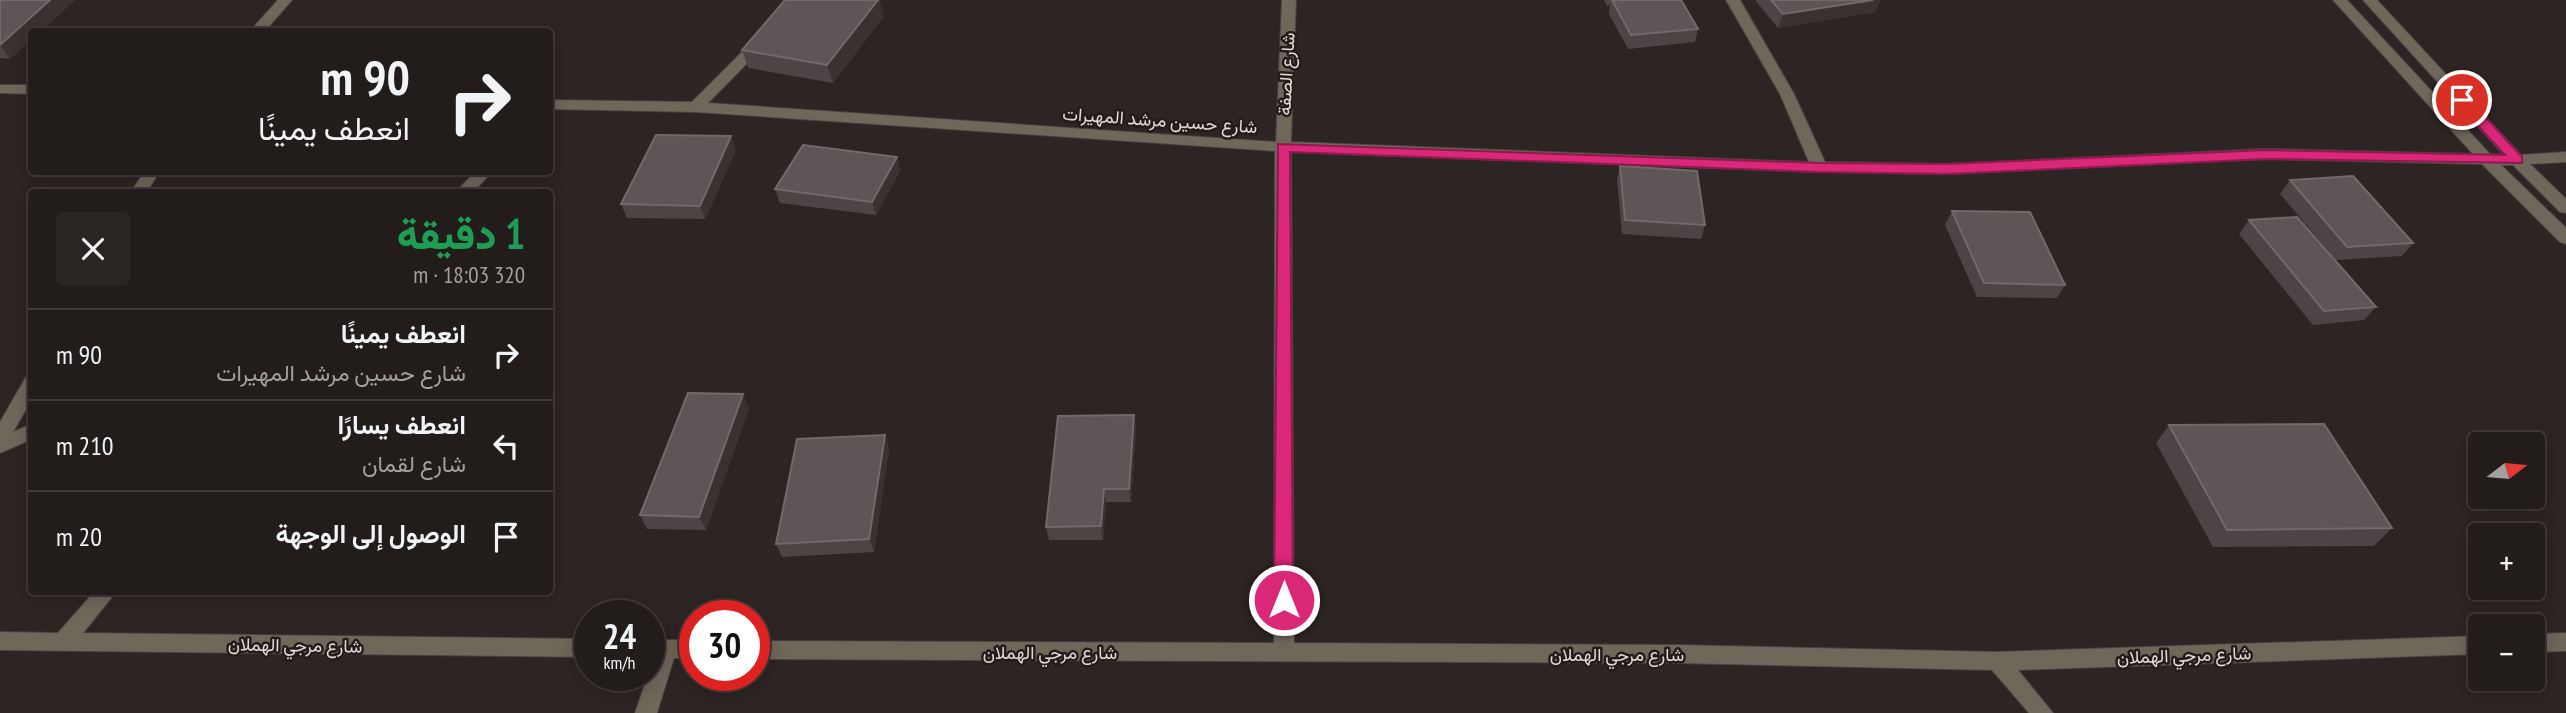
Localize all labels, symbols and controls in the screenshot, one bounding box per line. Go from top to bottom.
street label: شارع الصفة [1272,32,1301,116]
text: 90 m [321,45,410,109]
icon: right [434,56,525,147]
pin [2432,70,2492,130]
icon: arrive [2443,81,2481,119]
street label: شارع حسين مرشد المهيرات [1062,102,1258,139]
text: انعطف يمينًا [258,107,410,149]
text: 1 دقيقة [397,206,525,261]
button: close [56,212,130,286]
text: 320 m · 18:03 [413,260,525,289]
text: انعطف يمينًا [341,317,466,350]
icon: right [487,336,525,374]
text: 90 m [56,338,102,371]
text: شارع حسين مرشد المهيرات [216,358,466,387]
text: انعطف يسارًا [338,408,466,441]
icon: left [487,427,525,465]
text: 210 m [56,429,114,462]
north arrow [2468,432,2544,509]
map controls [2468,432,2545,691]
text: شارع لقمان [362,449,466,478]
text: الوصول إلى الوجهة [276,517,466,550]
icon: arrive [487,518,525,556]
text: 20 m [56,520,102,553]
button: + [2468,523,2545,600]
position arrow [1247,563,1321,637]
speed limit sign: 30 [679,600,770,691]
text: 24 [603,613,636,659]
button: − [2468,614,2545,691]
street label: شارع مرجي الهملان [228,632,362,662]
street label: شارع مرجي الهملان [983,641,1117,668]
street label: شارع مرجي الهملان [2116,641,2252,673]
street label: شارع مرجي الهملان [1550,643,1684,670]
text: km/h [604,651,635,674]

